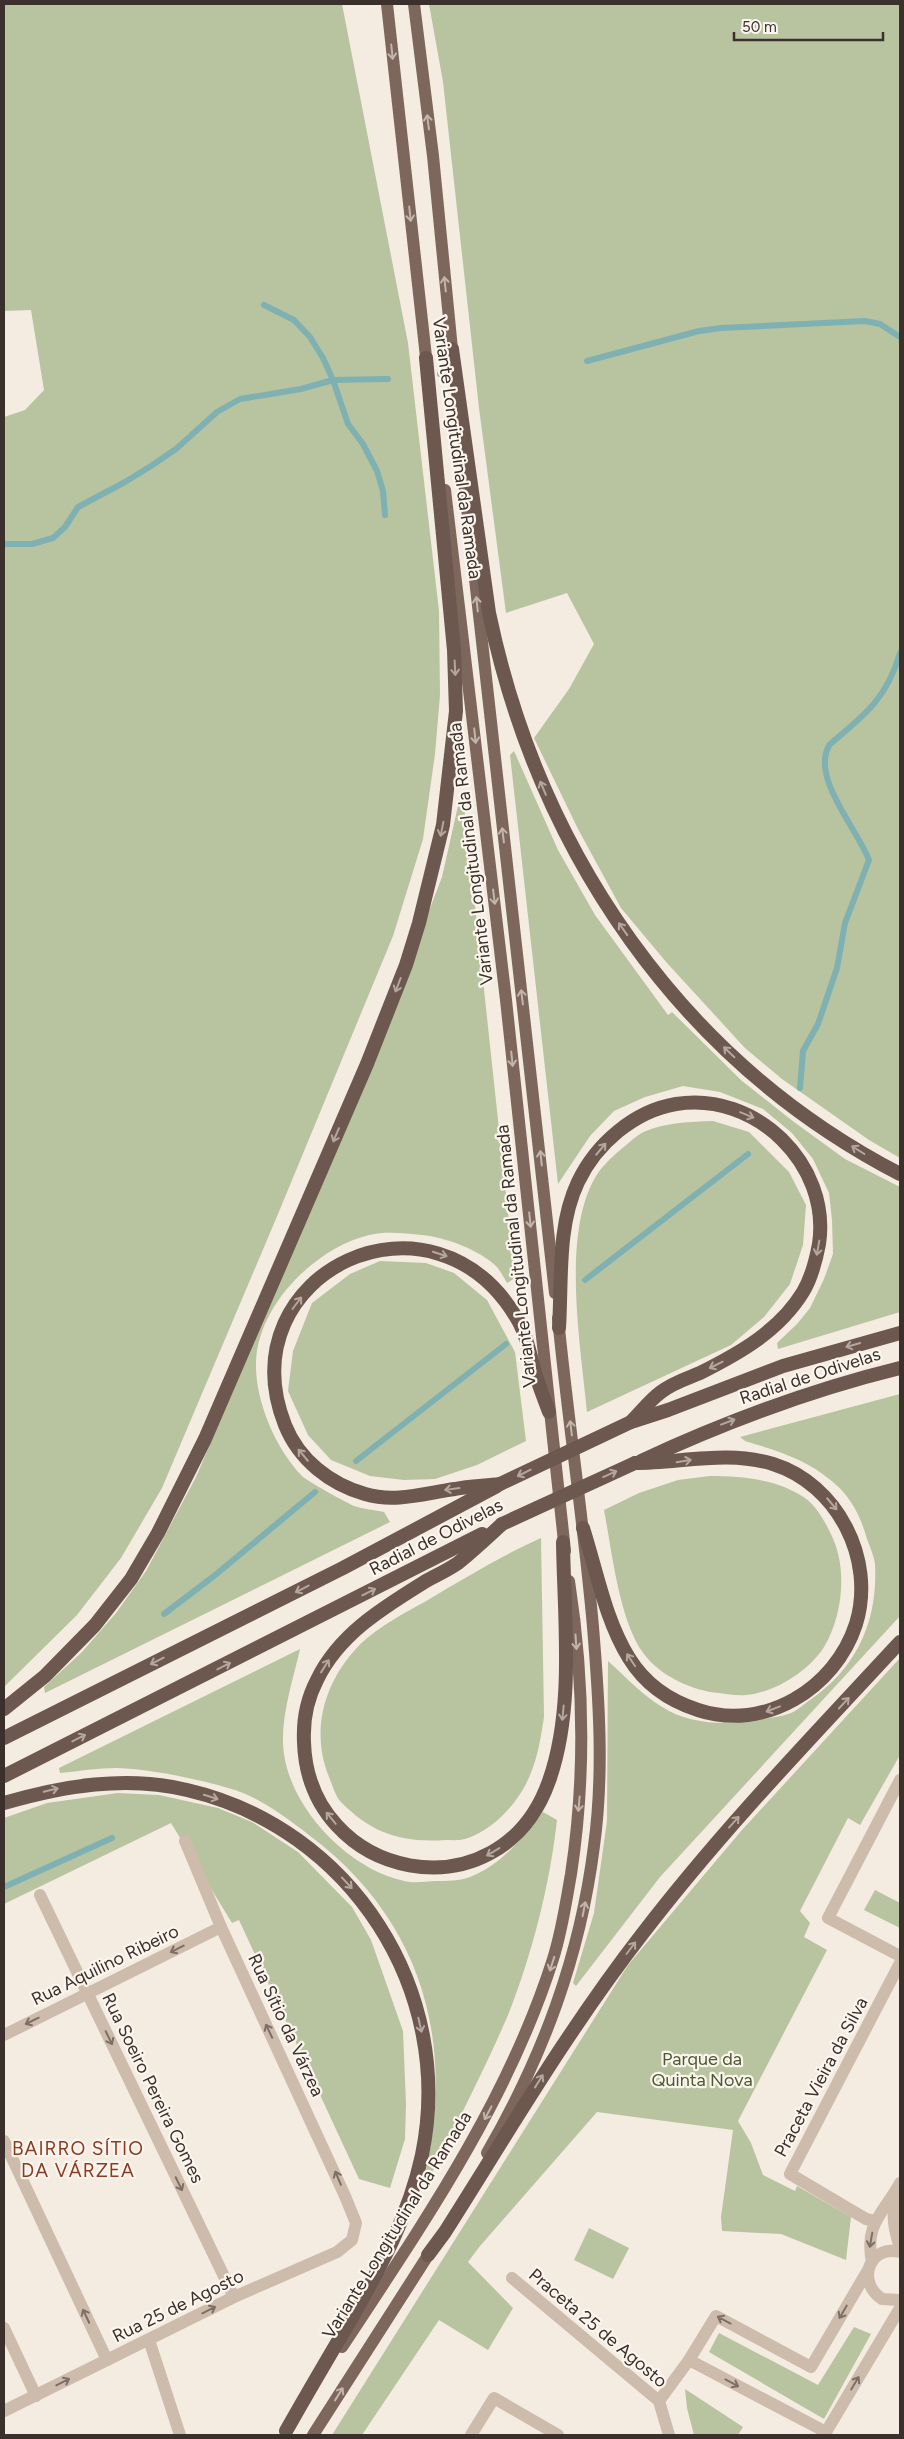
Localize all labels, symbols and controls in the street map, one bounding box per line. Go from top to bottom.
scale bar [734,10,883,42]
text: 50 m [742,18,777,36]
one-way arrow [387,44,397,60]
one-way arrow [423,114,433,130]
one-way arrow [405,205,415,221]
one-way arrow [440,276,450,292]
street label: Variante Longitudinal da Ramada [428,316,486,580]
one-way arrow [472,596,482,612]
one-way arrow [451,659,460,675]
street label: Variante Longitudinal da Ramada [444,722,498,986]
one-way arrow [470,727,480,743]
one-way arrow [538,781,548,796]
one-way arrow [437,821,447,837]
one-way arrow [498,827,508,843]
one-way arrow [489,889,499,905]
one-way arrow [618,922,628,936]
one-way arrow [393,977,402,992]
one-way arrow [517,989,527,1005]
one-way arrow [723,1046,735,1058]
one-way arrow [507,1050,517,1066]
one-way arrow [739,1111,754,1121]
street label: Variante Longitudinal da Ramada [491,1124,541,1388]
one-way arrow [330,1127,340,1142]
one-way arrow [595,1143,606,1156]
one-way arrow [852,1144,866,1154]
one-way arrow [536,1150,546,1166]
one-way arrow [525,1212,535,1228]
one-way arrow [812,1239,822,1255]
one-way arrow [431,1250,447,1259]
one-way arrow [291,1297,302,1310]
one-way arrow [845,1340,861,1350]
street label: Radial de Odivelas [737,1343,883,1409]
one-way arrow [709,1361,724,1370]
one-way arrow [720,1417,735,1426]
one-way arrow [566,1420,576,1436]
one-way arrow [298,1448,309,1461]
one-way arrow [676,1456,692,1466]
one-way arrow [516,1468,531,1478]
one-way arrow [602,1469,617,1479]
one-way arrow [444,1484,460,1494]
street label: Radial de Odivelas [366,1494,506,1580]
one-way arrow [826,1498,837,1511]
one-way arrow [295,1584,310,1594]
one-way arrow [361,1587,376,1596]
one-way arrow [571,1634,581,1650]
one-way arrow [626,1654,636,1668]
one-way arrow [150,1657,165,1666]
one-way arrow [320,1659,331,1673]
one-way arrow [216,1660,231,1670]
one-way arrow [838,1696,850,1709]
one-way arrow [558,1704,567,1720]
one-way arrow [766,1705,782,1714]
one-way arrow [71,1733,86,1743]
one-way arrow [42,1785,58,1795]
one-way arrow [203,1792,219,1802]
one-way arrow [575,1796,584,1812]
one-way arrow [326,1811,337,1824]
one-way arrow [728,1816,740,1829]
one-way arrow [486,1848,500,1858]
one-way arrow [341,1876,353,1889]
one-way arrow [579,1902,589,1918]
street label: Rua Aquilino Ribeiro [28,1920,182,2010]
one-way arrow [626,1942,637,1955]
one-way arrow [170,1944,185,1954]
street label: Rua Sítio da Várzea [243,1950,329,2100]
one-way arrow [546,1956,556,1972]
street label: Rua Soeiro Pereira Gomes [97,1989,209,2187]
street label: Praceta Vieira da Silva [770,1993,872,2161]
one-way arrow [25,2017,40,2026]
one-way arrow [416,2017,425,2033]
one-way arrow [264,2023,274,2038]
one-way arrow [105,2030,114,2045]
park label: Parque da Quinta Nova [651,2048,753,2091]
one-way arrow [534,2075,544,2089]
one-way arrow [483,2105,492,2120]
street label: Variante Longitudinal da Ramada [318,2107,476,2343]
district label: BAIRRO SÍTIO DA VÁRZEA [12,2137,144,2182]
one-way arrow [332,2171,342,2186]
one-way arrow [175,2177,185,2192]
one-way arrow [865,2232,875,2248]
street label: Praceta 25 de Agosto [524,2264,672,2392]
street label: Rua 25 de Agosto [109,2265,247,2347]
one-way arrow [838,2304,848,2319]
one-way arrow [201,2305,216,2315]
one-way arrow [81,2309,91,2324]
one-way arrow [717,2315,732,2324]
one-way arrow [851,2376,861,2390]
one-way arrow [55,2377,70,2386]
one-way arrow [724,2379,739,2388]
one-way arrow [333,2387,344,2401]

